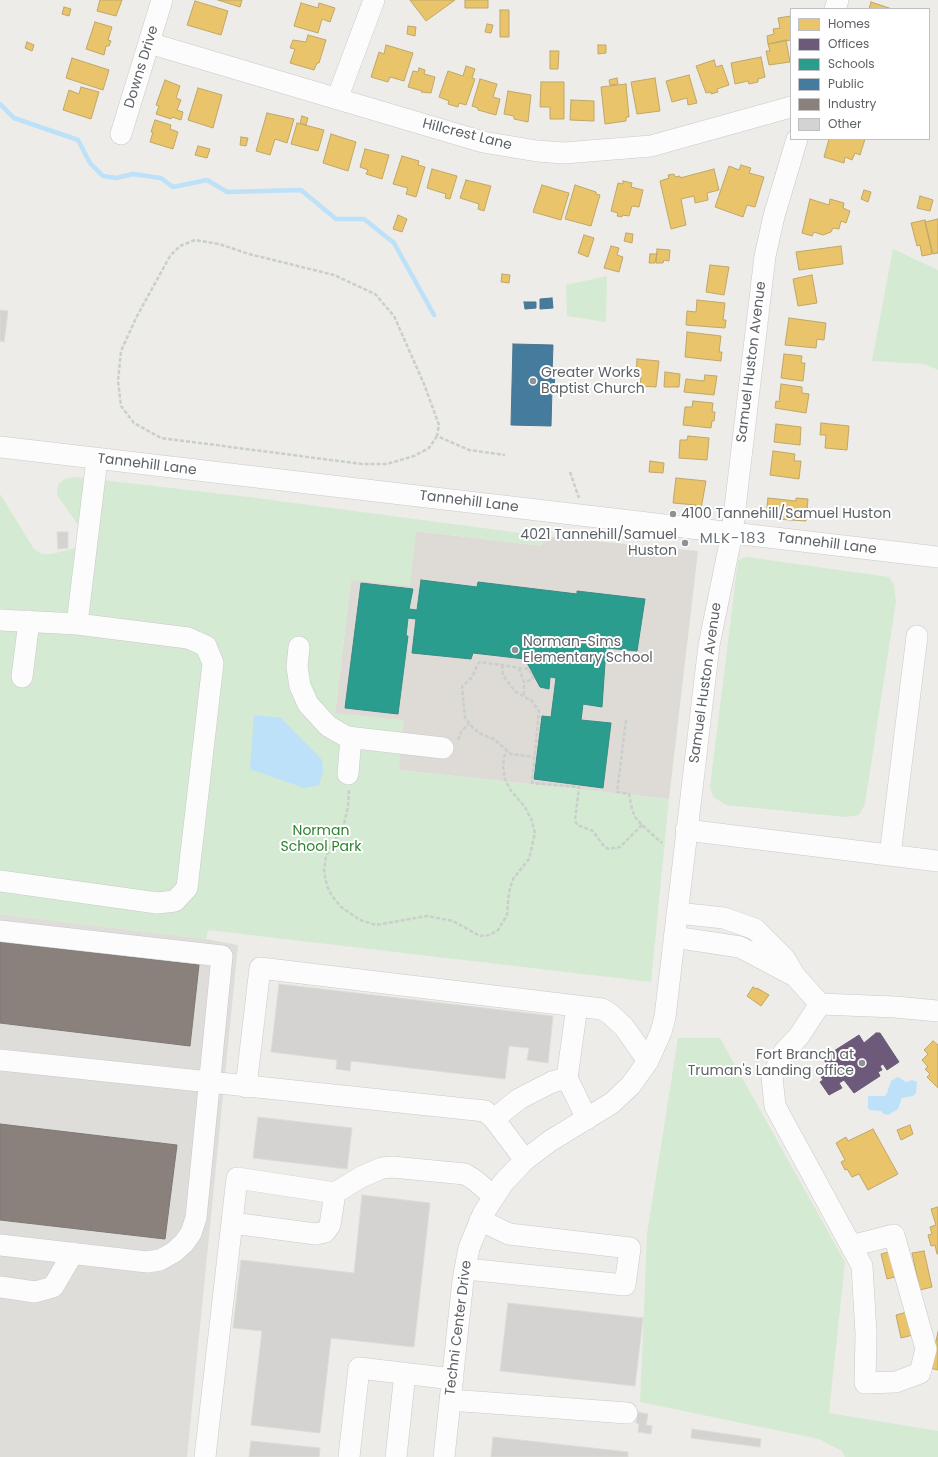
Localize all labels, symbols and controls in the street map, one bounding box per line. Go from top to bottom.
legend [790,8,930,140]
text: Homes [828,15,870,32]
street label: Downs Drive [121,24,163,110]
text: Offices [828,35,869,52]
text: Schools [828,55,875,72]
text: Public [828,75,864,92]
text: Industry [828,95,876,112]
text: Other [828,115,861,132]
street label: Hillcrest Lane [420,116,514,154]
street label: Samuel Huston Avenue [734,280,770,444]
place label: Greater Works Baptist Church [541,365,645,398]
marker: Greater Works Baptist Church [528,376,538,386]
street label: Tannehill Lane [96,451,198,479]
street label: Tannehill Lane [418,488,520,516]
place label: 4100 Tannehill/Samuel Huston [681,506,891,522]
marker: 4100 Tannehill/Samuel Huston [668,509,678,519]
place label: 4021 Tannehill/Samuel Huston [520,527,677,560]
district label: MLK-183 [700,530,766,548]
street label: Tannehill Lane [776,530,878,558]
marker: 4021 Tannehill/Samuel Huston [680,538,690,548]
street label: Samuel Huston Avenue [686,602,726,764]
place label: Norman-Sims Elementary School [523,634,653,666]
marker: Norman-Sims Elementary School [510,645,520,655]
park label: Norman School Park [281,823,361,856]
place label: Fort Branch at Truman's Landing office [688,1047,854,1080]
marker: Fort Branch at Truman's Landing office [857,1058,867,1068]
street label: Techni Center Drive [442,1259,476,1397]

